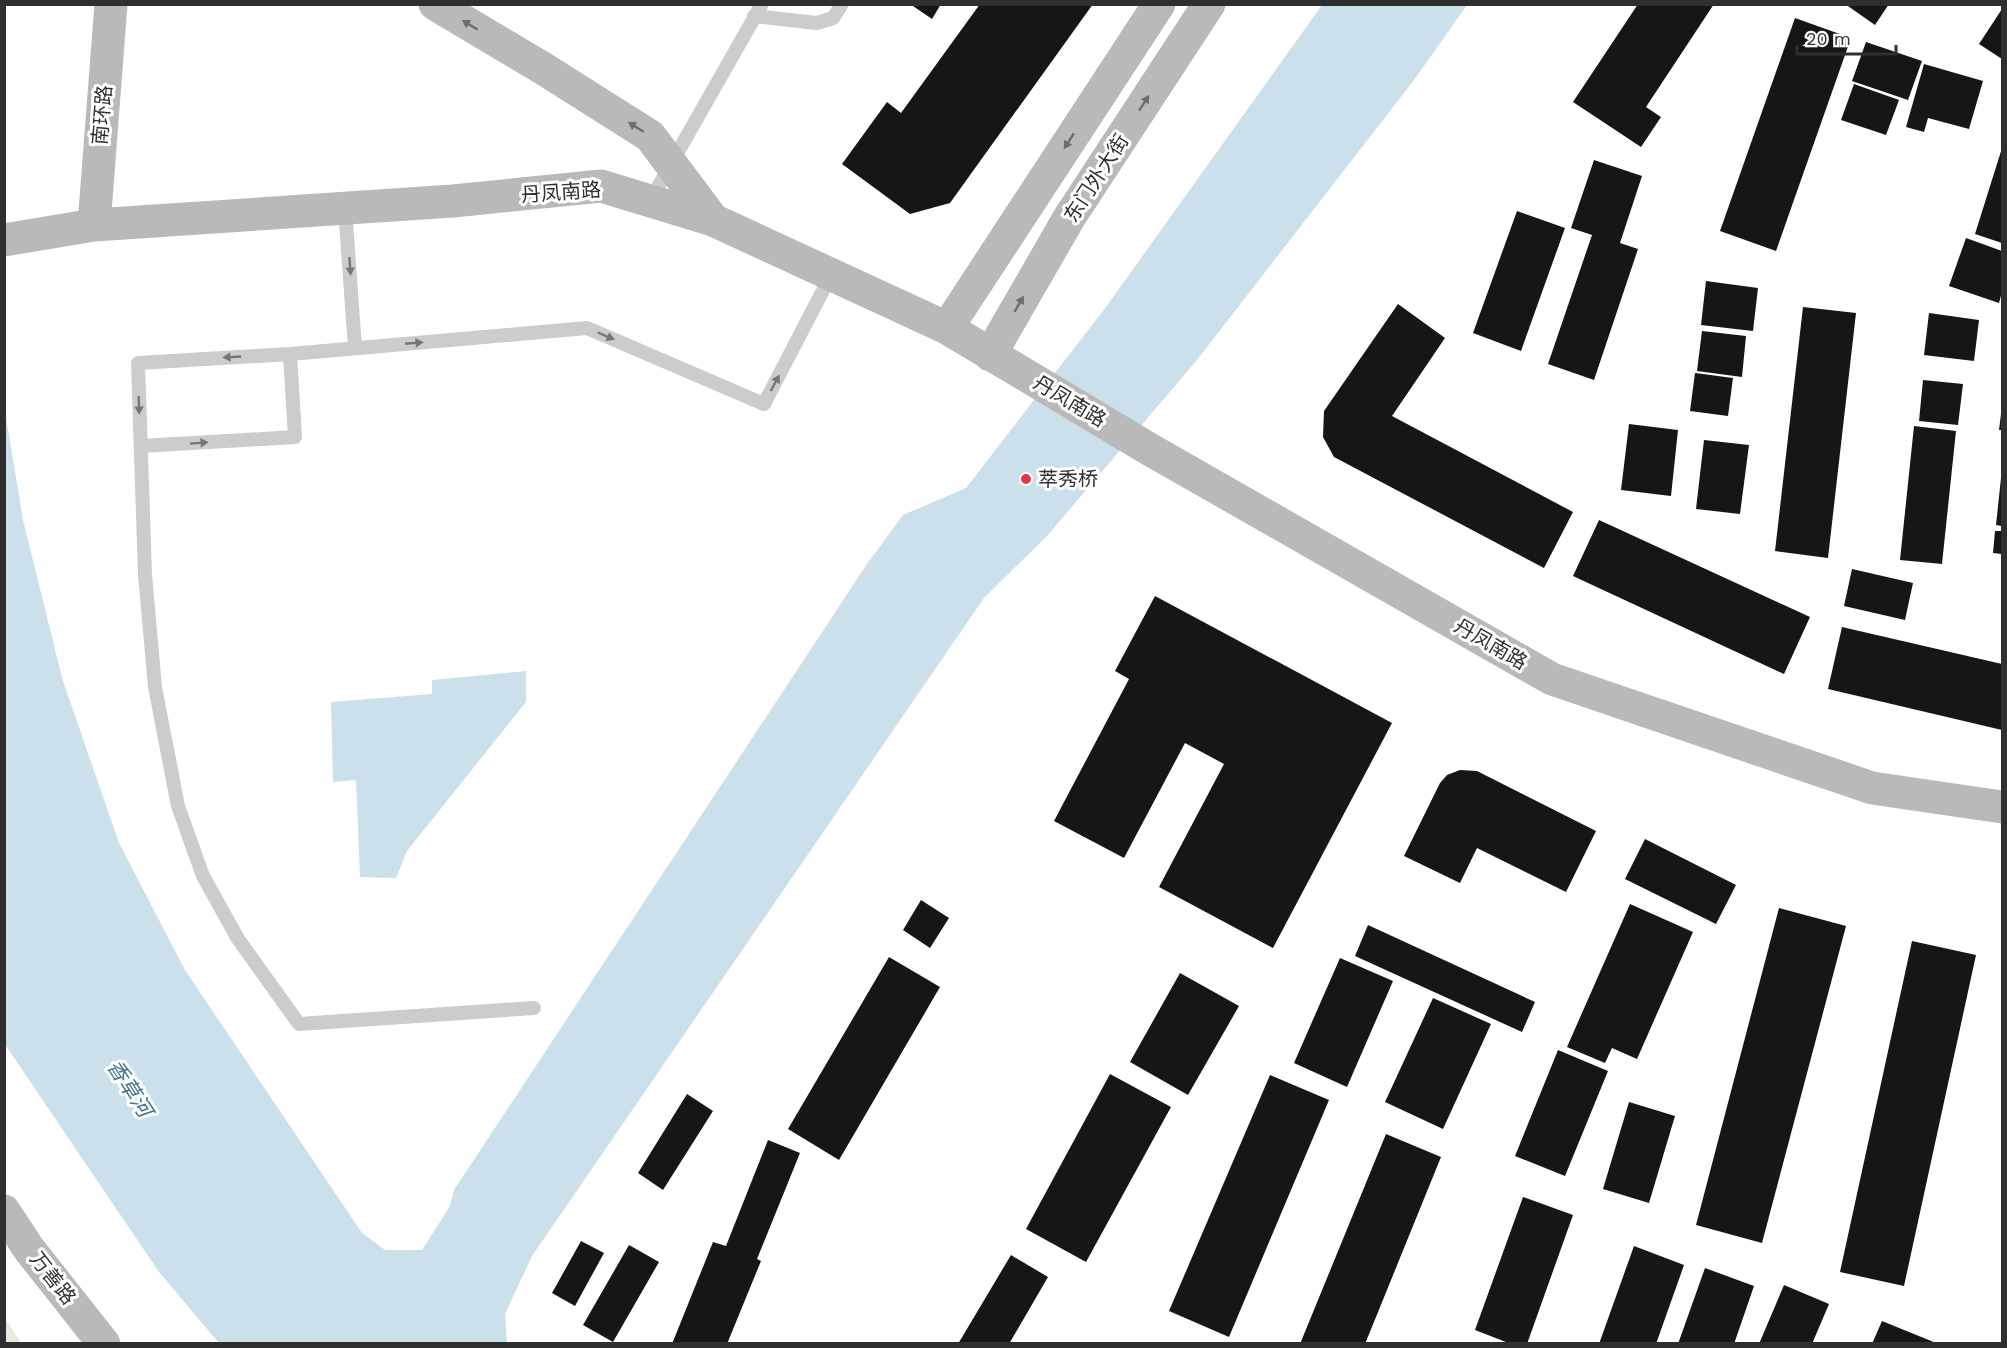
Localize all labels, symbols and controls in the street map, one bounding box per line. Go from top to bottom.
scale bar [1797,18,1896,56]
one-way arrow [462,20,478,31]
text: 20 m [1806,28,1851,49]
street label: 南环路 [87,84,117,146]
one-way arrow [1139,95,1150,111]
one-way arrow [629,121,645,133]
street label: 东门外大街 [1059,130,1133,226]
one-way arrow [1064,133,1075,149]
street label: 丹凤南路 [520,177,602,207]
one-way arrow [345,257,354,276]
one-way arrow [1014,296,1024,313]
one-way arrow [598,331,616,341]
one-way arrow [404,338,423,348]
one-way arrow [223,353,242,362]
street label: 丹凤南路 [1030,370,1110,432]
one-way arrow [770,374,780,391]
one-way arrow [135,395,144,414]
one-way arrow [190,438,209,447]
place label: 萃秀桥 [1038,467,1098,491]
marker: 萃秀桥 [1019,472,1033,486]
street label: 丹凤南路 [1450,614,1532,674]
water label: 香草河 [102,1055,160,1125]
street label: 万善路 [25,1247,81,1309]

